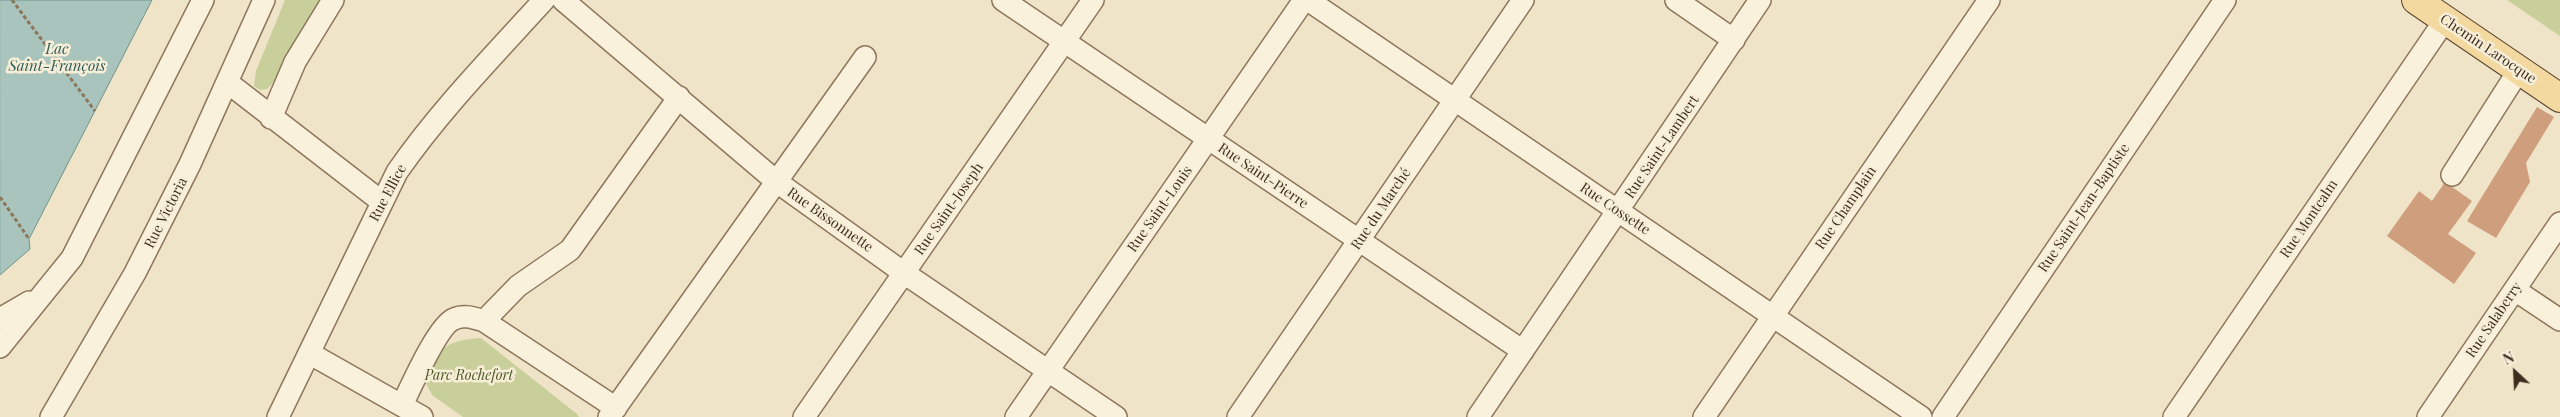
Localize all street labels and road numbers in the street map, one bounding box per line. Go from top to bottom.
street label: Chemin Larocque [2437,11,2539,87]
street label: Rue Saint-Lambert [1621,92,1703,202]
street label: Rue Saint-Pierre [1215,140,1311,212]
street label: Rue Saint-Jean-Baptiste [2035,141,2133,275]
street label: Rue Saint-Joseph [911,160,987,258]
street label: Rue Ellice [366,162,410,224]
street label: Rue Saint-Louis [1124,163,1196,255]
street label: Rue Champlain [1812,163,1880,253]
street label: Rue du Marché [1348,165,1414,253]
street label: Rue Victoria [141,175,191,251]
street label: Rue Montcalm [2277,177,2341,261]
street label: Rue Cossette [1577,179,1653,239]
street label: Rue Bissonnette [784,184,876,256]
street label: Rue Salaberry [2462,279,2526,361]

